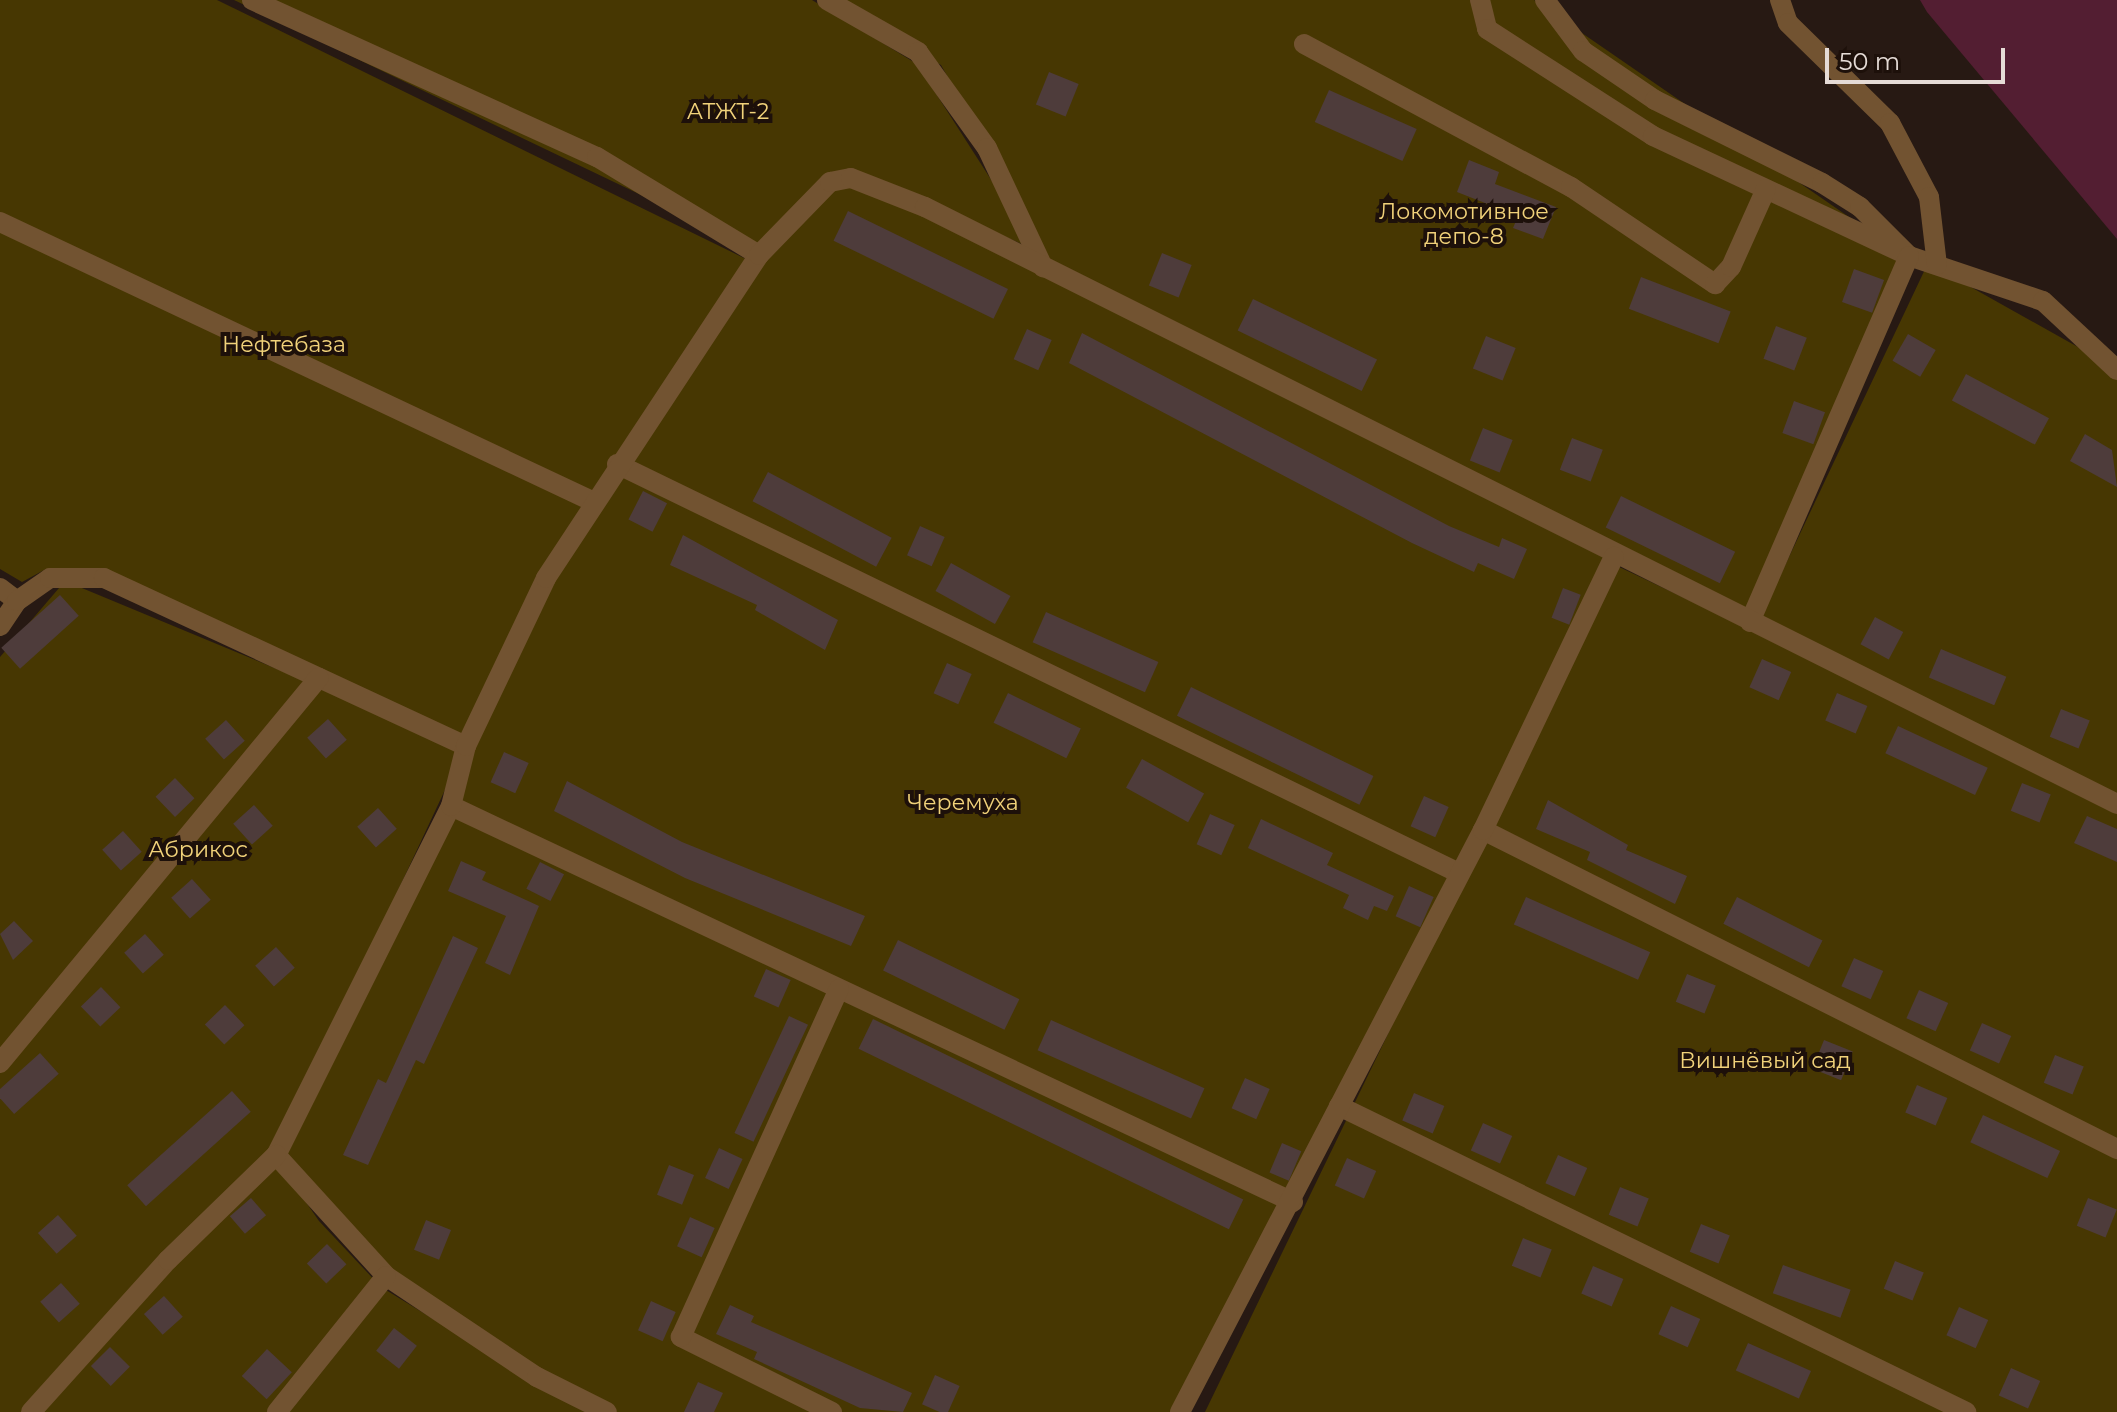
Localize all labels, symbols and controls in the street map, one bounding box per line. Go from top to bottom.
scale bar [1829,32,2009,82]
text: 50 m [1839,47,1900,76]
park label: АТЖТ-2 [687,99,769,125]
park label: Локомотивное депо-8 [1379,198,1549,250]
park label: Нефтебаза [222,332,346,358]
park label: Черемуха [907,790,1019,816]
park label: Абрикос [148,837,248,863]
park label: Вишнёвый сад [1679,1048,1851,1074]

